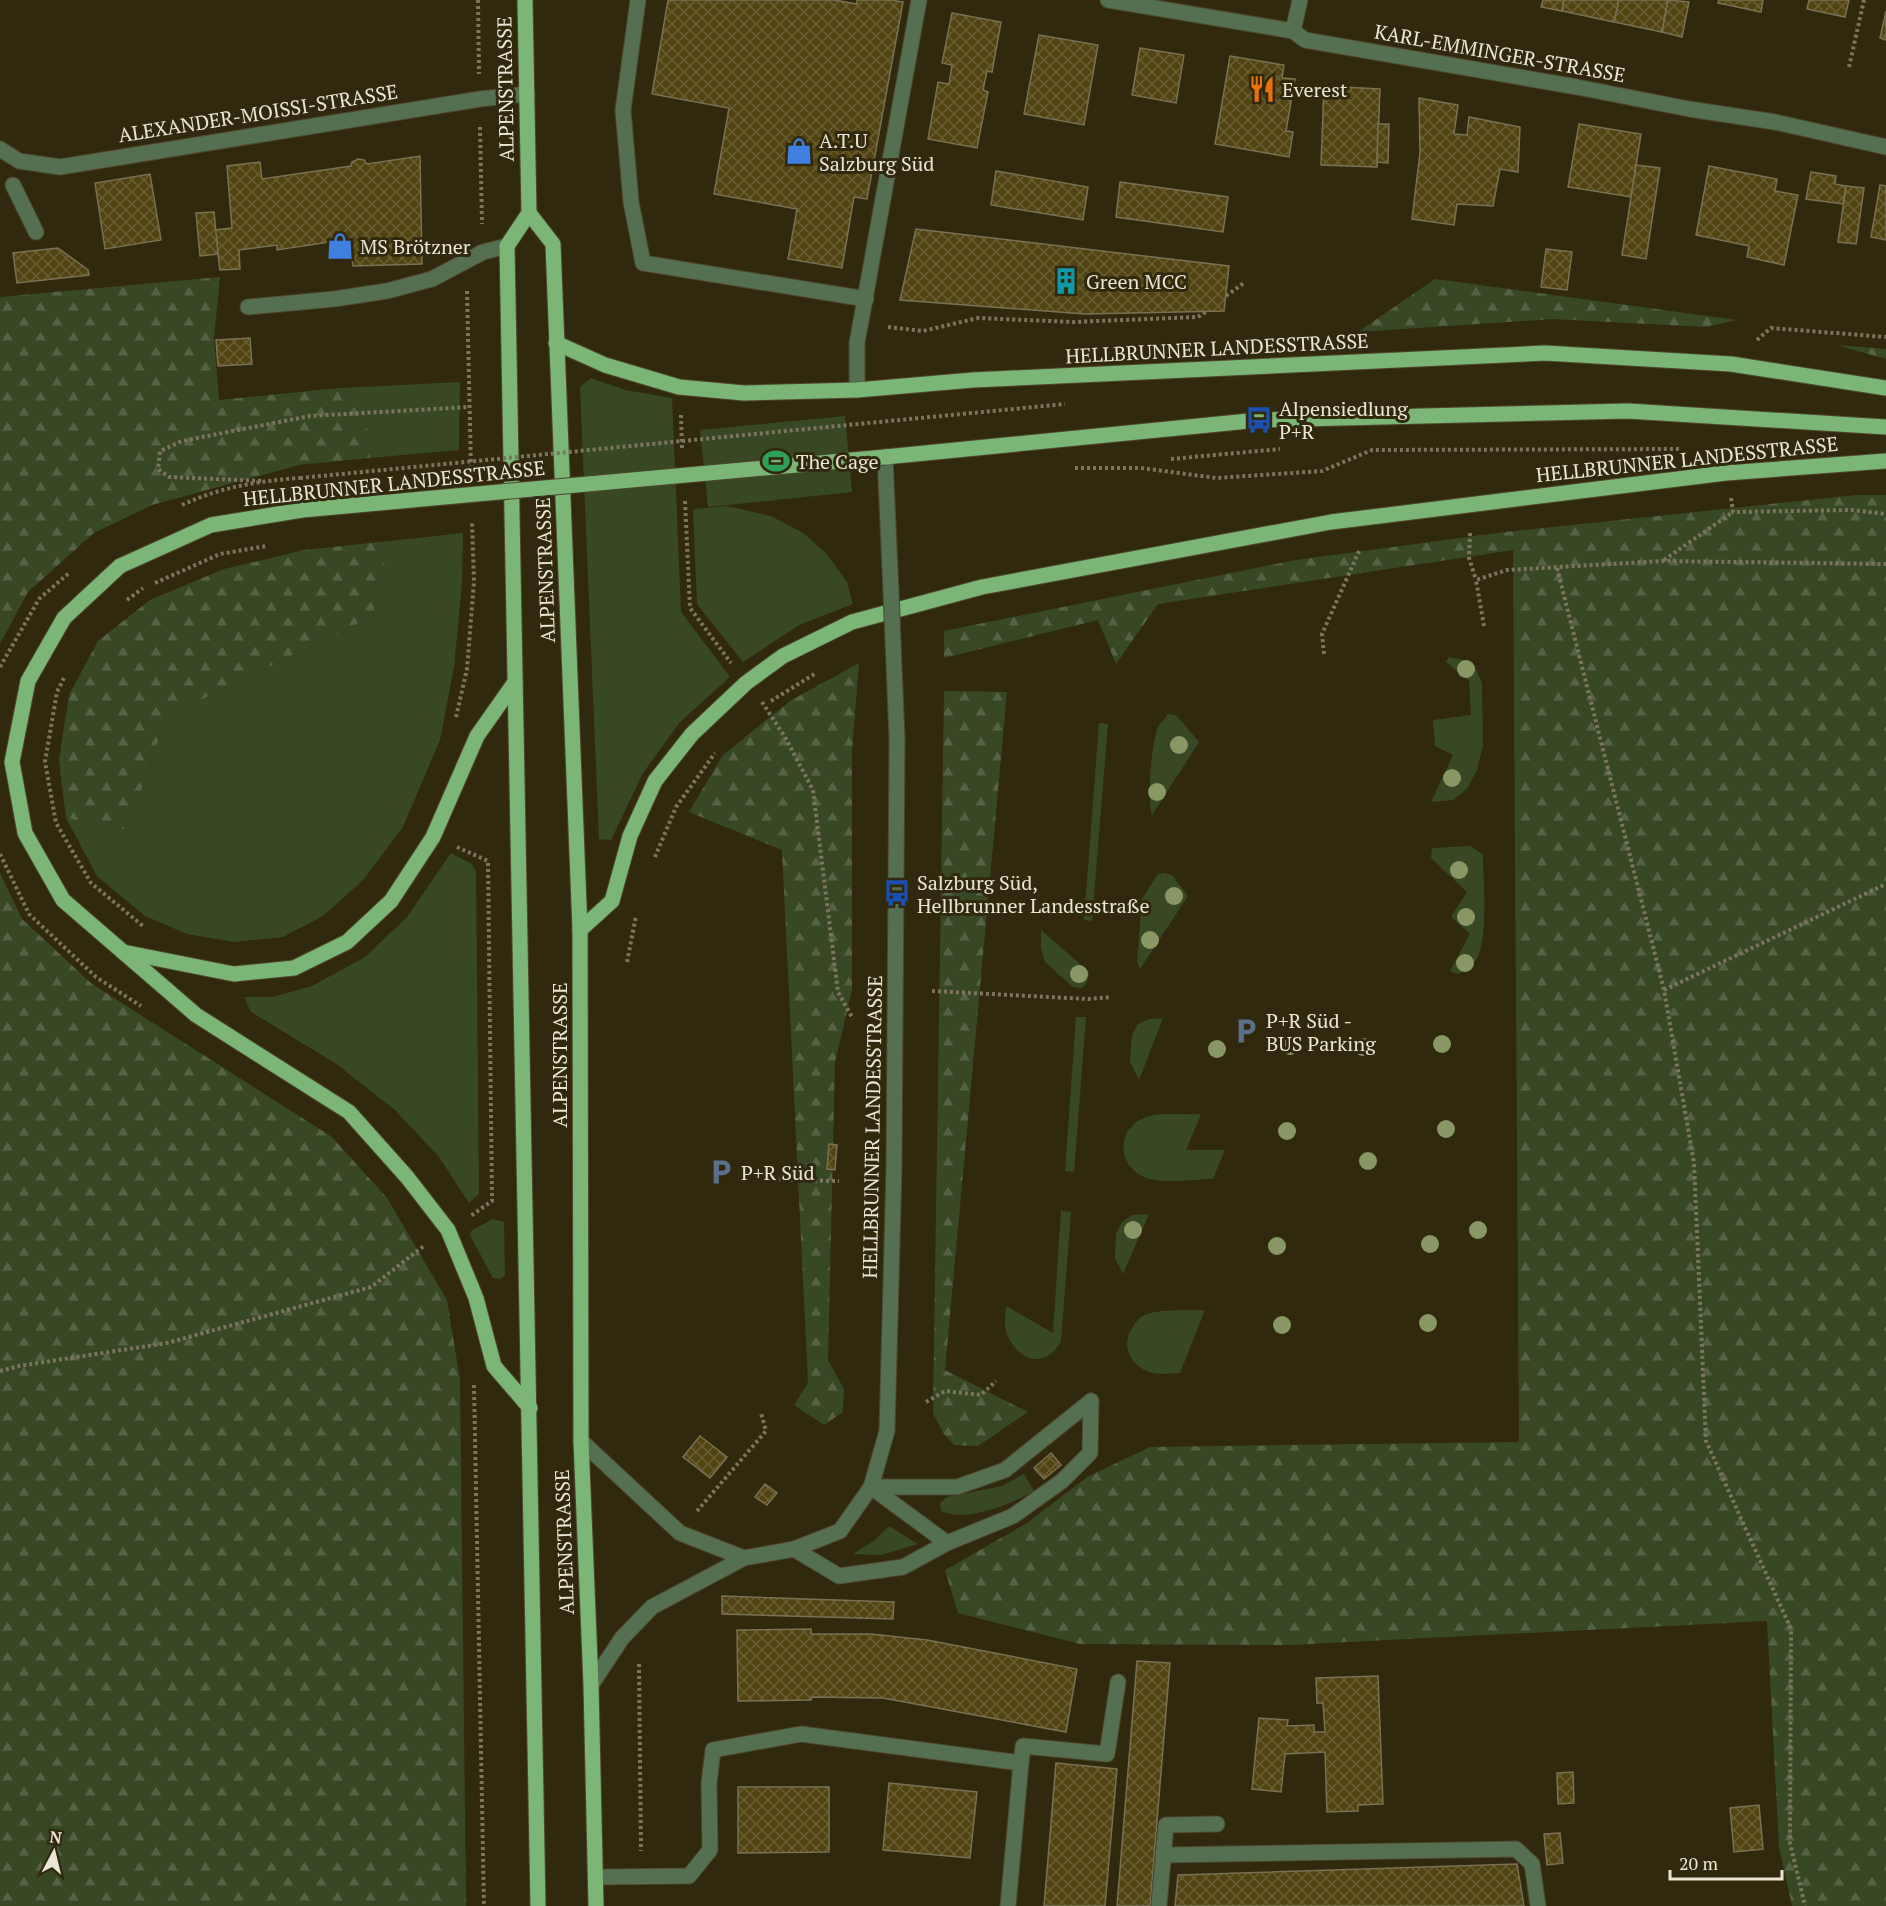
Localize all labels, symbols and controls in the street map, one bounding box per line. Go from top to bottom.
street label: ALPENSTRASSE [490,16,520,162]
street label: KARL-EMMINGER-STRASSE [1372,18,1628,88]
restaurant icon: Everest [1247,74,1277,104]
place label: Everest [1282,76,1348,103]
street label: ALEXANDER-MOISSI-STRASSE [116,78,400,148]
place label: A.T.U Salzburg Süd [819,127,934,177]
shop icon: A.T.U Salzburg Süd [784,136,814,166]
shop icon: MS Brötzner [325,231,355,261]
place label: MS Brötzner [360,233,471,260]
building icon: Green MCC [1051,266,1081,296]
place label: Green MCC [1086,268,1187,295]
street label: HELLBRUNNER LANDESSTRASSE [1065,327,1369,369]
place label: Alpensiedlung P+R [1279,395,1408,445]
bus stop icon: Alpensiedlung P+R [1244,405,1274,435]
street label: HELLBRUNNER LANDESSTRASSE [1535,430,1839,488]
sports icon: The Cage [761,446,791,476]
place label: The Cage [796,448,879,475]
street label: HELLBRUNNER LANDESSTRASSE [242,454,546,512]
street label: ALPENSTRASSE [529,497,561,643]
place label: Salzburg Süd, Hellbrunner Landesstraße [917,869,1150,919]
bus stop icon: Salzburg Süd, Hellbrunner Landesstraße [882,878,912,908]
street label: HELLBRUNNER LANDESSTRASSE [856,975,888,1279]
street label: ALPENSTRASSE [546,982,573,1128]
place label: P+R Süd - BUS Parking [1266,1007,1376,1057]
parking icon: P+R Süd - BUS Parking [1231,1016,1261,1046]
parking icon: P+R Süd [706,1157,736,1187]
place label: P+R Süd [741,1159,814,1186]
street label: ALPENSTRASSE [548,1469,580,1615]
north arrow [24,1822,84,1882]
text: N [48,1825,63,1849]
scale bar [1670,1843,1782,1881]
text: 20 m [1679,1851,1719,1875]

